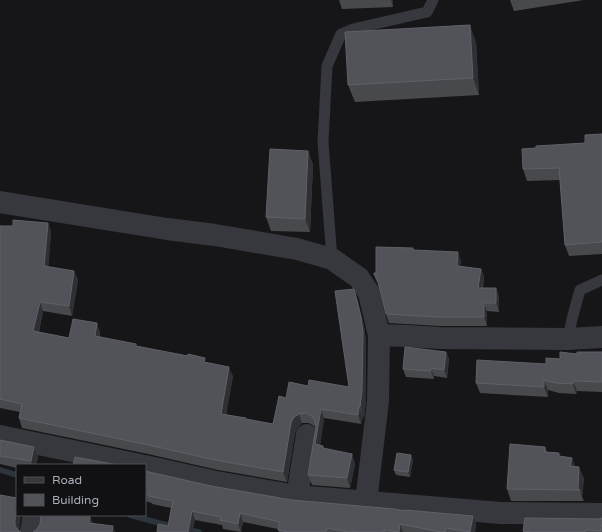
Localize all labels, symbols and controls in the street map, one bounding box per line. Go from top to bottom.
legend [16,464,146,516]
text: Road [52,473,82,487]
text: Building [52,493,99,507]

